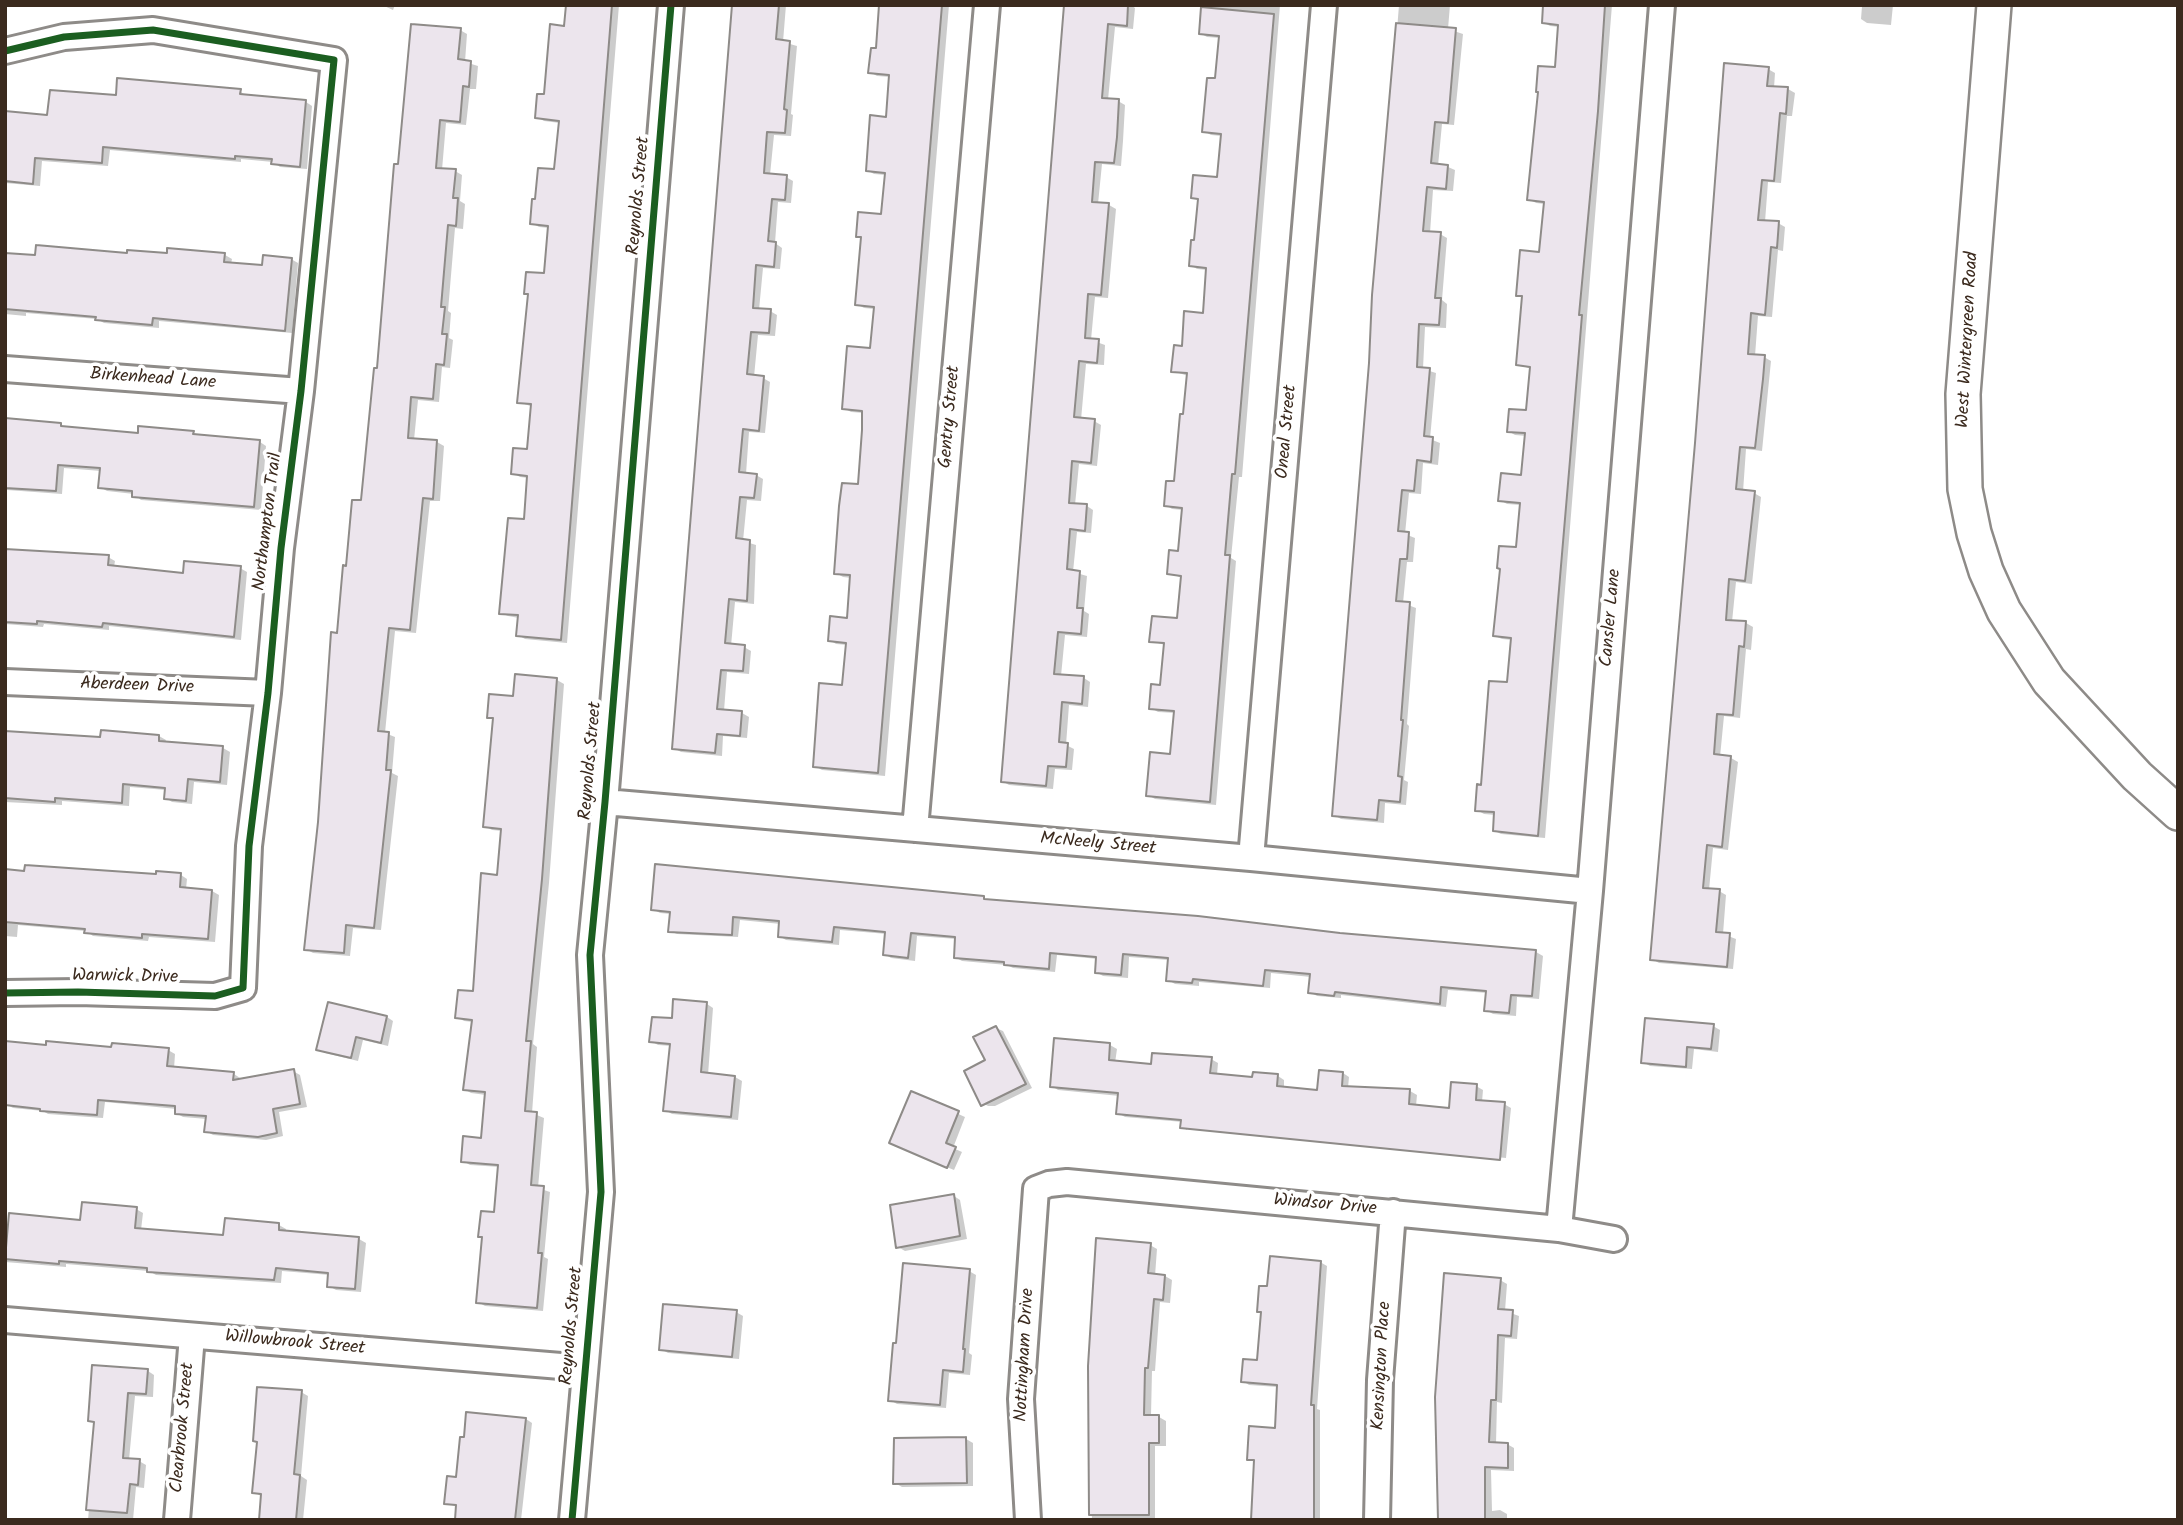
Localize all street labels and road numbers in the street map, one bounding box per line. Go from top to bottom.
street label: Reynolds Street [624,136,656,256]
street label: West Wintergreen Road [1954,251,1984,429]
street label: Birkenhead Lane [89,365,217,395]
street label: Gentry Street [936,365,966,469]
street label: Oneal Street [1273,384,1303,480]
street label: Northampton Trail [250,452,288,592]
street label: Cansler Lane [1597,568,1627,668]
street label: Aberdeen Drive [80,674,194,700]
street label: Reynolds Street [576,701,608,821]
street label: McNeely Street [1039,829,1157,861]
street label: Warwick Drive [72,966,178,990]
street label: Windsor Drive [1273,1191,1377,1221]
street label: Reynolds Street [557,1266,589,1386]
street label: Nottingham Drive [1012,1288,1040,1422]
street label: Kensington Place [1369,1301,1397,1431]
street label: Willowbrook Street [224,1327,366,1361]
street label: Clearbrook Street [168,1362,200,1494]

